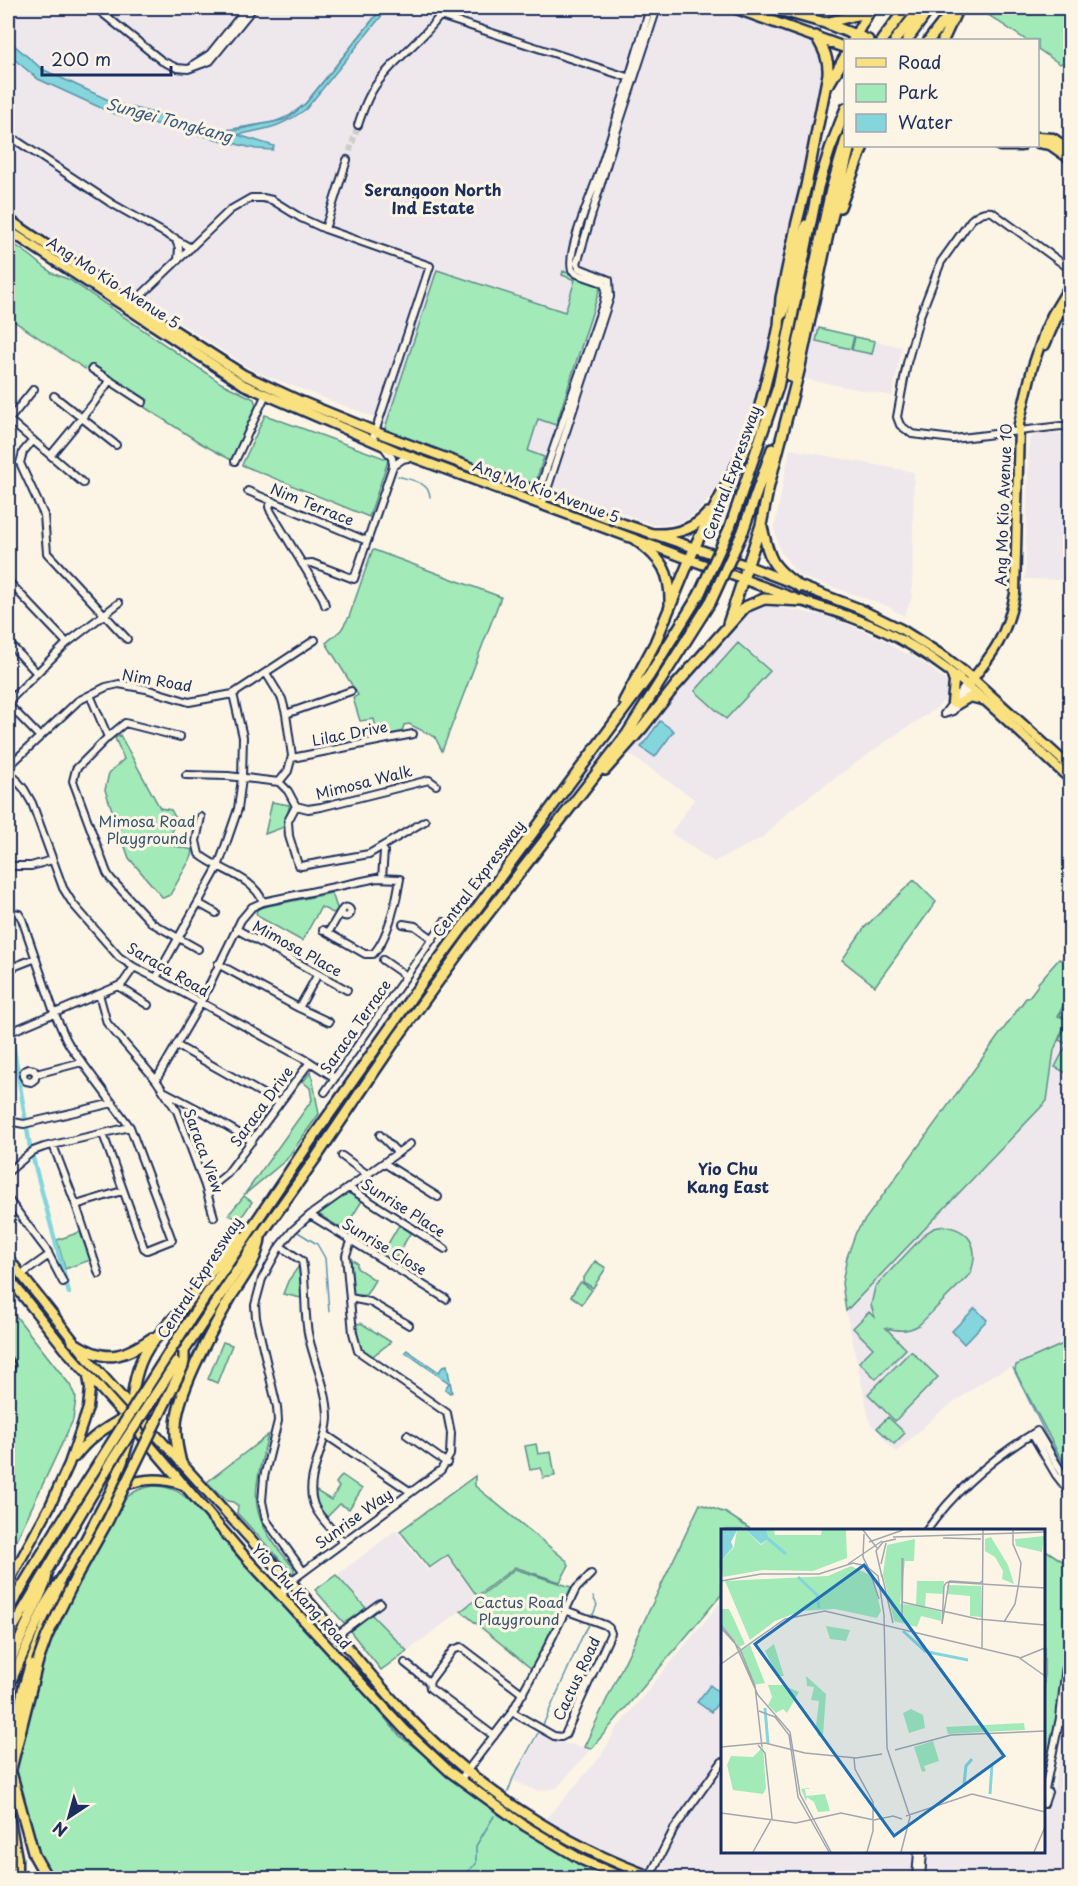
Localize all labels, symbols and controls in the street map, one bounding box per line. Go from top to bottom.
scale bar [42,39,171,77]
legend [844,39,1039,147]
text: 200 m [51,45,111,72]
text: Road [898,48,942,75]
text: Park [898,78,938,105]
water label: Sungei Tongkang [104,91,237,148]
text: Water [898,108,953,135]
district label: Serangoon North Ind Estate [364,177,502,219]
street label: Ang Mo Kio Avenue 5 [43,230,185,333]
street label: Central Expressway [696,402,766,543]
street label: Ang Mo Kio Avenue 10 [988,423,1017,587]
street label: Ang Mo Kio Avenue 5 [470,453,623,528]
street label: Nim Terrace [267,476,358,531]
street label: Nim Road [120,662,194,697]
street label: Lilac Drive [310,714,390,751]
street label: Mimosa Walk [313,758,414,805]
park label: Mimosa Road Playground [99,809,195,849]
street label: Central Expressway [426,815,530,942]
street label: Mimosa Place [249,914,347,982]
street label: Saraca Road [123,936,215,1002]
street label: Saraca Terrace [314,974,396,1078]
street label: Saraca Drive [224,1061,298,1151]
street label: Saraca View [179,1105,230,1196]
district label: Yio Chu Kang East [687,1156,770,1198]
street label: Sunrise Place [357,1172,450,1242]
street label: Sunrise Close [338,1211,432,1280]
street label: Central Expressway [151,1212,247,1343]
street label: Sunrise Way [310,1482,397,1554]
inset map [721,1529,1045,1853]
street label: Yio Chu Kang Road [247,1538,357,1654]
park label: Cactus Road Playground [474,1590,564,1630]
street label: Cactus Road [546,1632,605,1724]
north arrow [39,1787,99,1847]
text: N [47,1817,72,1843]

